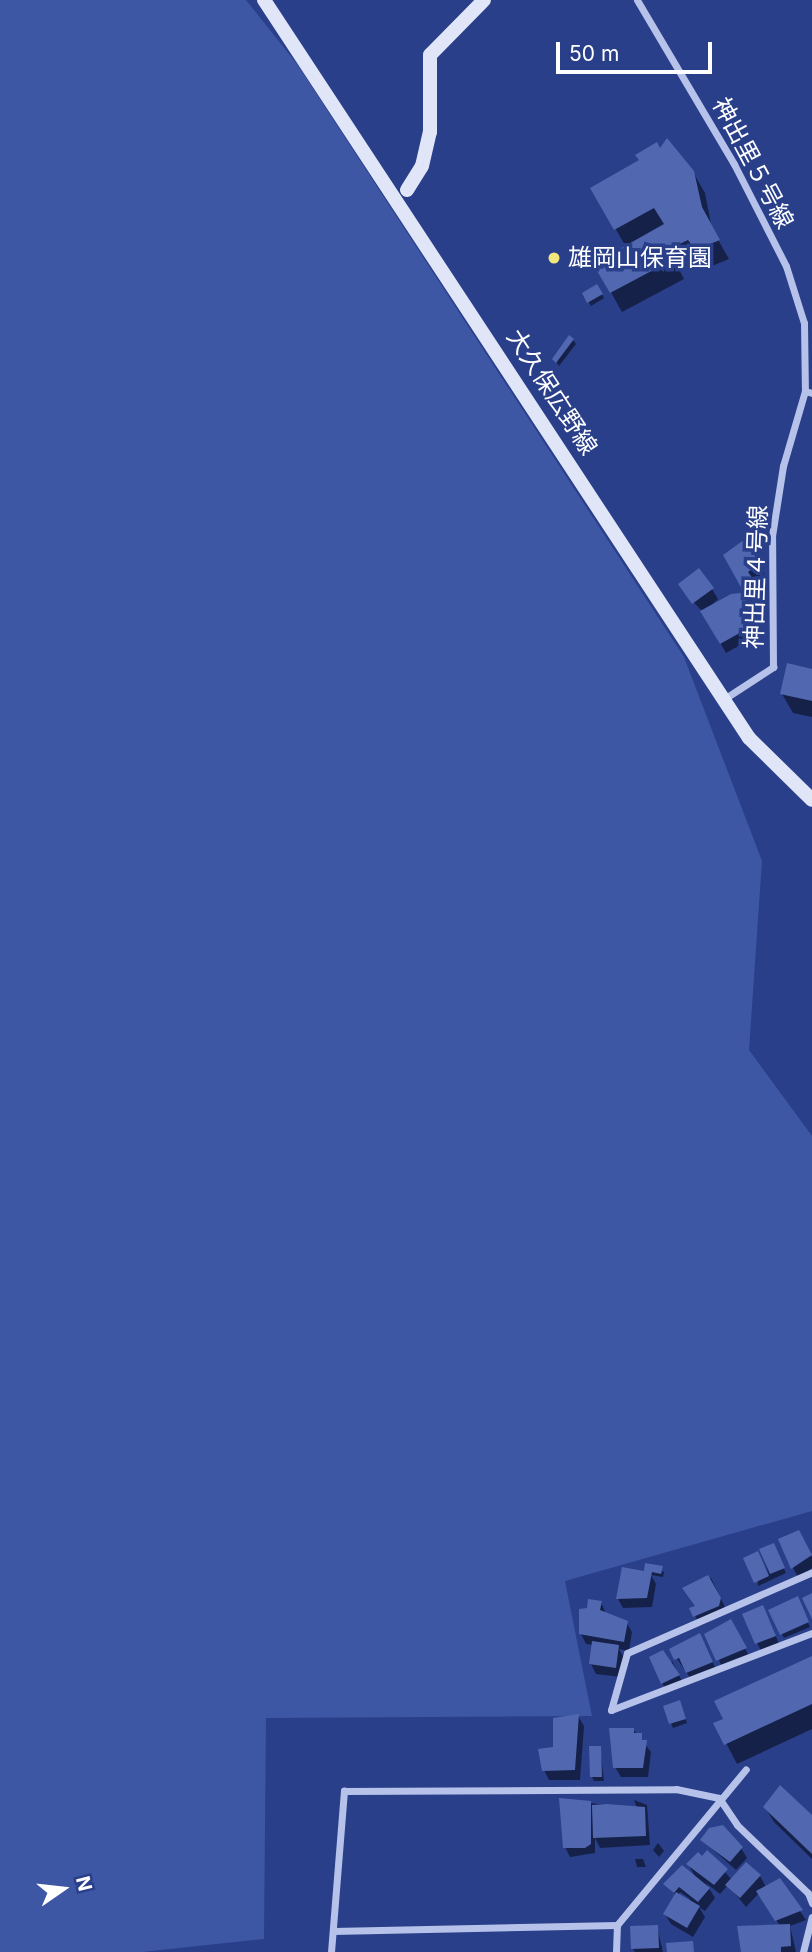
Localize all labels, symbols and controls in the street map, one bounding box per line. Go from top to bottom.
scale bar [560,28,716,72]
text: 50 m [569,41,619,66]
street label: 神出里５号線 [706,93,800,233]
place label: 雄岡山保育園 [568,244,712,272]
marker: 雄岡山保育園 [546,250,562,266]
street label: 大久保広野線 [501,324,603,460]
street label: 神出里４号線 [739,505,773,649]
north arrow [28,1854,98,1924]
text: N [71,1874,97,1894]

